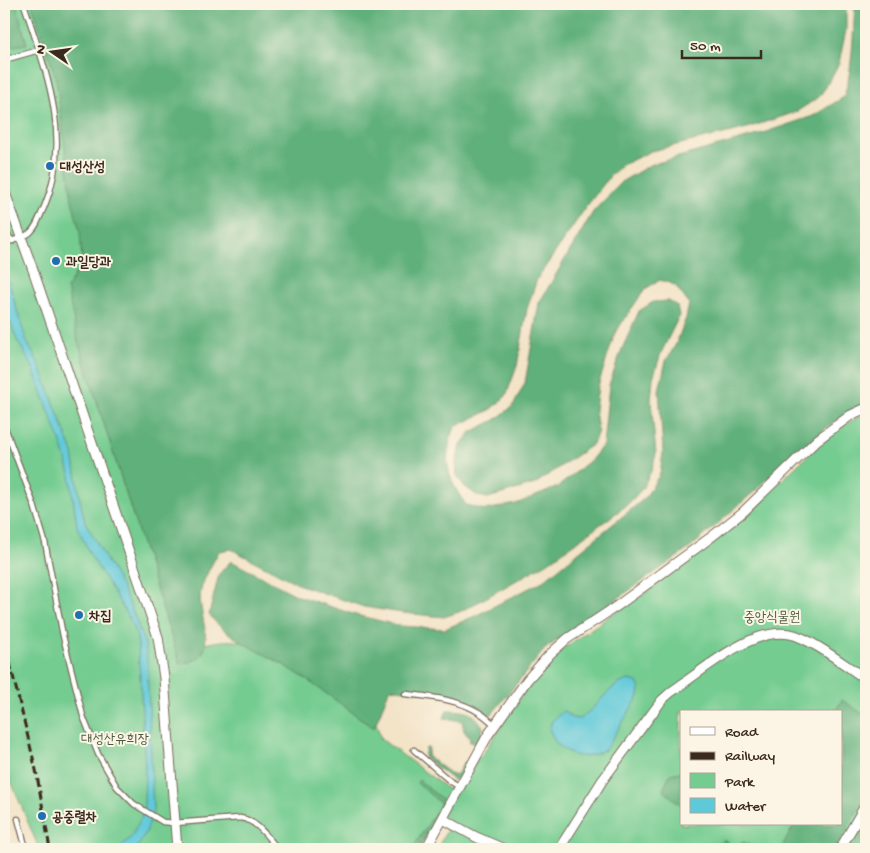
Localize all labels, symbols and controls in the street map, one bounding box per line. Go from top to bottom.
north arrow [28,28,78,78]
scale bar [682,28,761,60]
text: 50 m [690,38,721,56]
text: N [32,43,51,56]
marker: 대성산성 [44,160,56,172]
place label: 대성산성 [59,160,105,177]
marker: 과일당과 [50,255,62,267]
place label: 과일당과 [66,255,112,272]
marker: 차집 [73,609,85,621]
place label: 차집 [88,609,112,626]
park label: 중앙식물원 [744,610,800,627]
legend [680,710,842,826]
text: Road [725,724,759,742]
park label: 대성산유희장 [81,732,150,749]
text: Railway [725,748,776,766]
text: Park [724,774,755,792]
text: Water [725,798,767,816]
marker: 공중렬차 [36,810,48,822]
place label: 공중렬차 [52,810,97,827]

